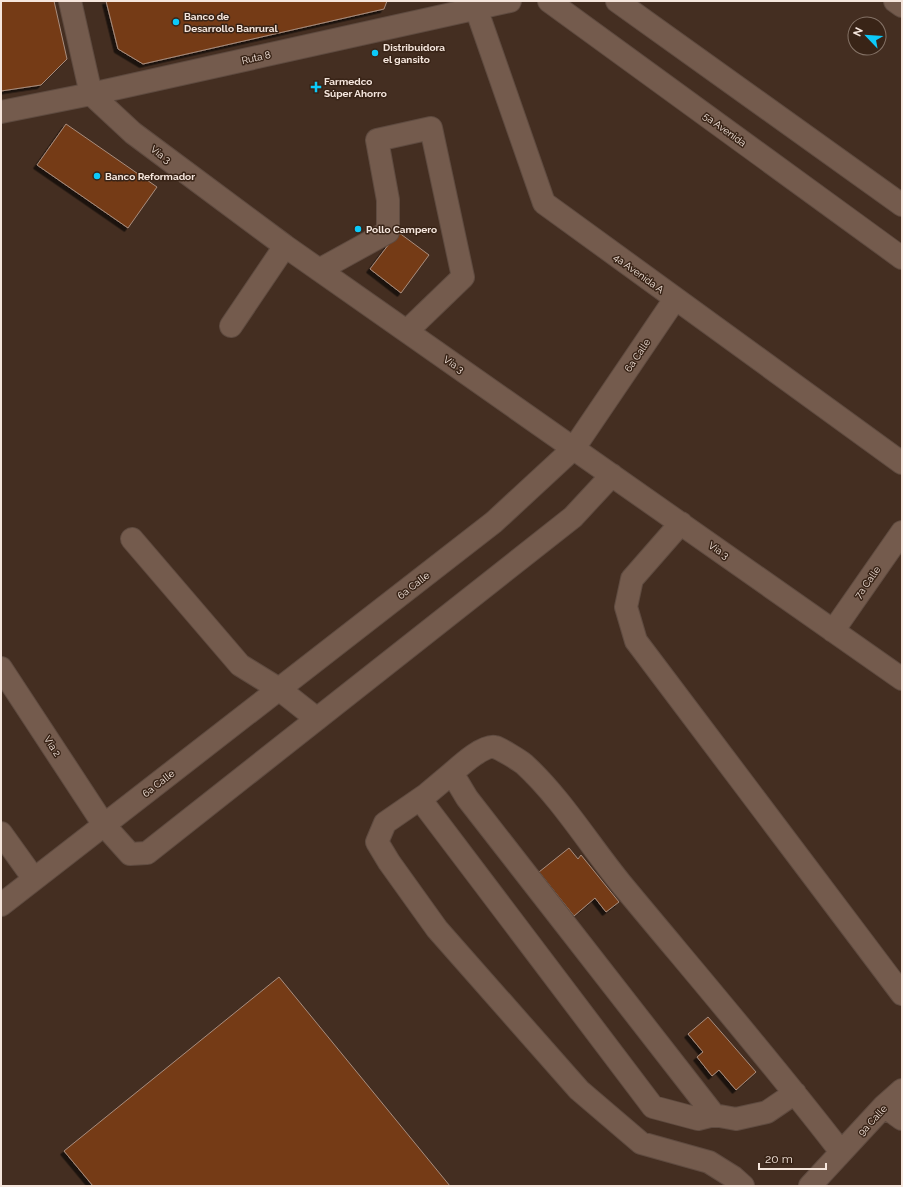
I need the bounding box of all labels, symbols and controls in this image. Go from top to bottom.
place label: Banco de Desarrollo Banrural [184,11,279,34]
north arrow [847,16,887,56]
marker: Banco de Desarrollo Banrural [171,17,181,27]
text: N [851,25,866,39]
place label: Distribuidora el gansito [383,42,445,65]
marker: Distribuidora el gansito [370,48,380,58]
street label: Ruta 8 [240,49,272,66]
place label: Farmedco Súper Ahorro [324,76,387,99]
marker: Farmedco Súper Ahorro [311,82,321,92]
street label: 5a Avenida [701,110,748,149]
street label: Vía 3 [148,143,173,166]
marker: Banco Reformador [92,171,102,181]
place label: Banco Reformador [105,171,195,182]
marker: Pollo Campero [353,224,363,234]
place label: Pollo Campero [366,224,437,235]
street label: 4a Avenida A [611,252,666,295]
street label: 6a Calle [622,336,653,374]
street label: Vía 3 [441,354,466,375]
street label: Vía 3 [706,540,731,561]
street label: 7a Calle [852,564,883,601]
street label: 6a Calle [395,569,432,601]
street label: Vía 2 [42,734,63,759]
street label: 6a Calle [140,767,177,799]
street label: 9a Calle [856,1103,889,1138]
scale bar [759,1145,826,1171]
text: 20 m [765,1152,793,1166]

